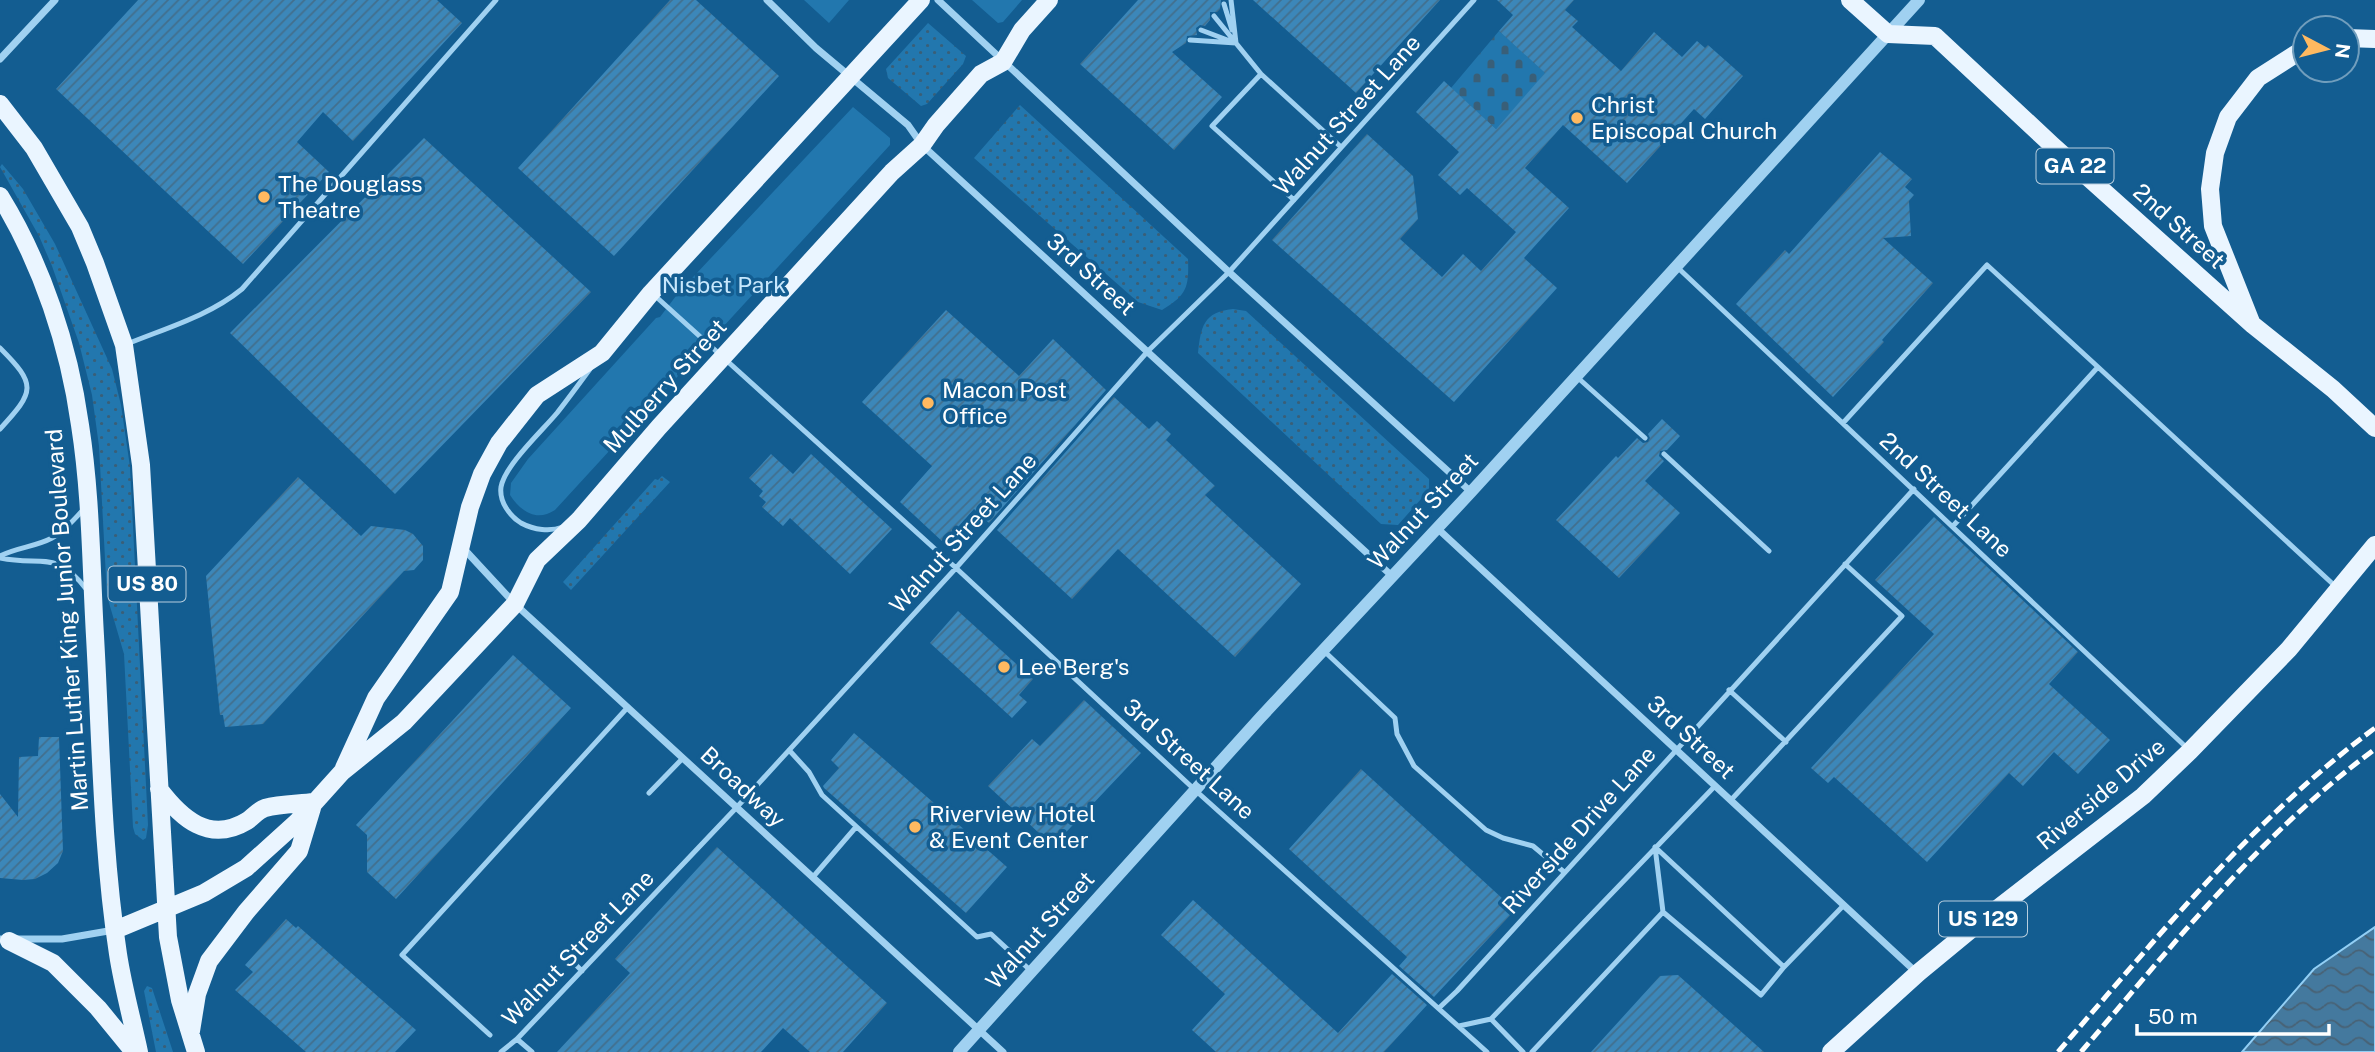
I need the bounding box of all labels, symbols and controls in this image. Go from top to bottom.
north arrow [2291,14,2361,84]
street label: Walnut Street Lane [1268,29,1426,200]
text: N [2331,42,2355,60]
place label: Christ Episcopal Church [1591,91,1777,144]
marker: Christ Episcopal Church [1569,110,1585,126]
road number: GA 22 [2036,148,2114,184]
place label: The Douglass Theatre [278,170,423,223]
street label: 2nd Street [2128,178,2231,274]
marker: The Douglass Theatre [256,189,272,205]
street label: 3rd Street [1042,227,1141,320]
park label: Nisbet Park [662,271,786,298]
street label: Mulberry Street [597,313,732,458]
place label: Macon Post Office [942,376,1067,429]
marker: Macon Post Office [920,395,936,411]
street label: 2nd Street Lane [1875,426,2018,563]
street label: Martin Luther King Junior Boulevard [40,428,93,812]
street label: Walnut Street Lane [884,447,1042,618]
street label: Walnut Street [1362,447,1483,574]
road number: US 80 [108,566,186,602]
place label: Lee Berg's [1018,653,1130,680]
marker: Lee Berg's [996,659,1012,675]
street label: 3rd Street [1642,689,1741,784]
street label: 3rd Street Lane [1118,693,1261,825]
street label: Riverside Drive [2031,732,2170,855]
street label: Riverside Drive Lane [1496,740,1661,919]
street label: Broadway [695,741,791,833]
place label: Riverview Hotel & Event Center [929,800,1096,853]
marker: Riverview Hotel & Event Center [907,819,923,835]
street label: Walnut Street Lane [496,864,659,1031]
street label: Walnut Street [980,865,1099,994]
road number: US 129 [1939,902,2027,936]
scale bar [2137,992,2330,1036]
text: 50 m [2148,1004,2198,1029]

